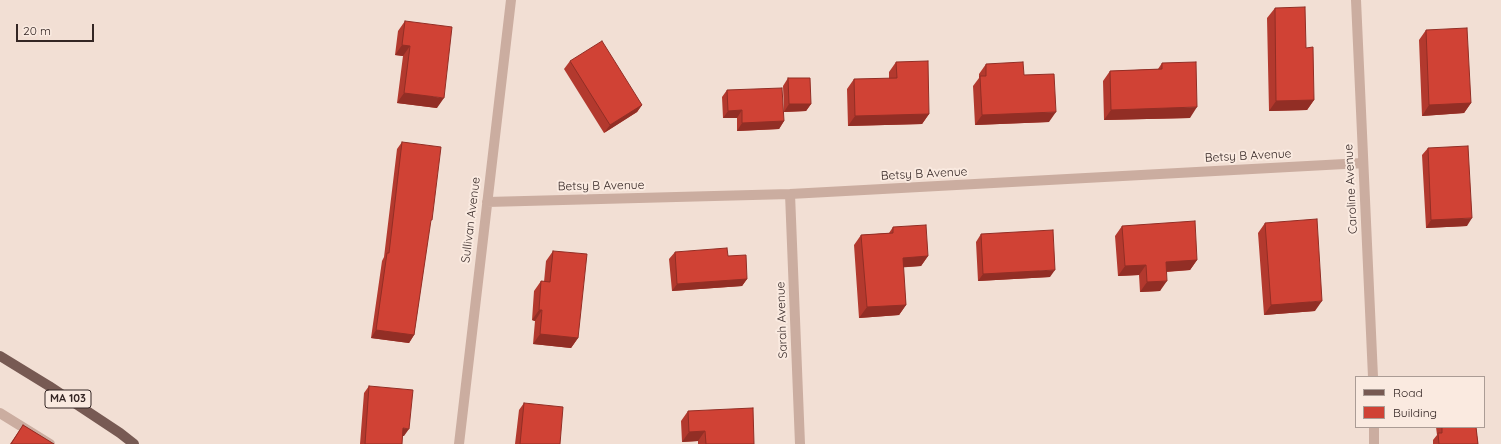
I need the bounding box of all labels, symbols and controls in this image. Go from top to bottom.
scale bar [18,16,96,42]
text: 20 m [23,23,51,38]
street label: Caroline Avenue [1341,144,1361,234]
street label: Betsy B Avenue [1204,147,1292,165]
street label: Betsy B Avenue [880,165,968,183]
street label: Sullivan Avenue [459,176,483,264]
street label: Betsy B Avenue [558,178,644,194]
street label: Sarah Avenue [773,281,791,359]
legend [1355,376,1485,428]
text: Road [1393,385,1423,400]
road number: MA 103 [45,390,91,408]
text: Building [1393,405,1437,420]

